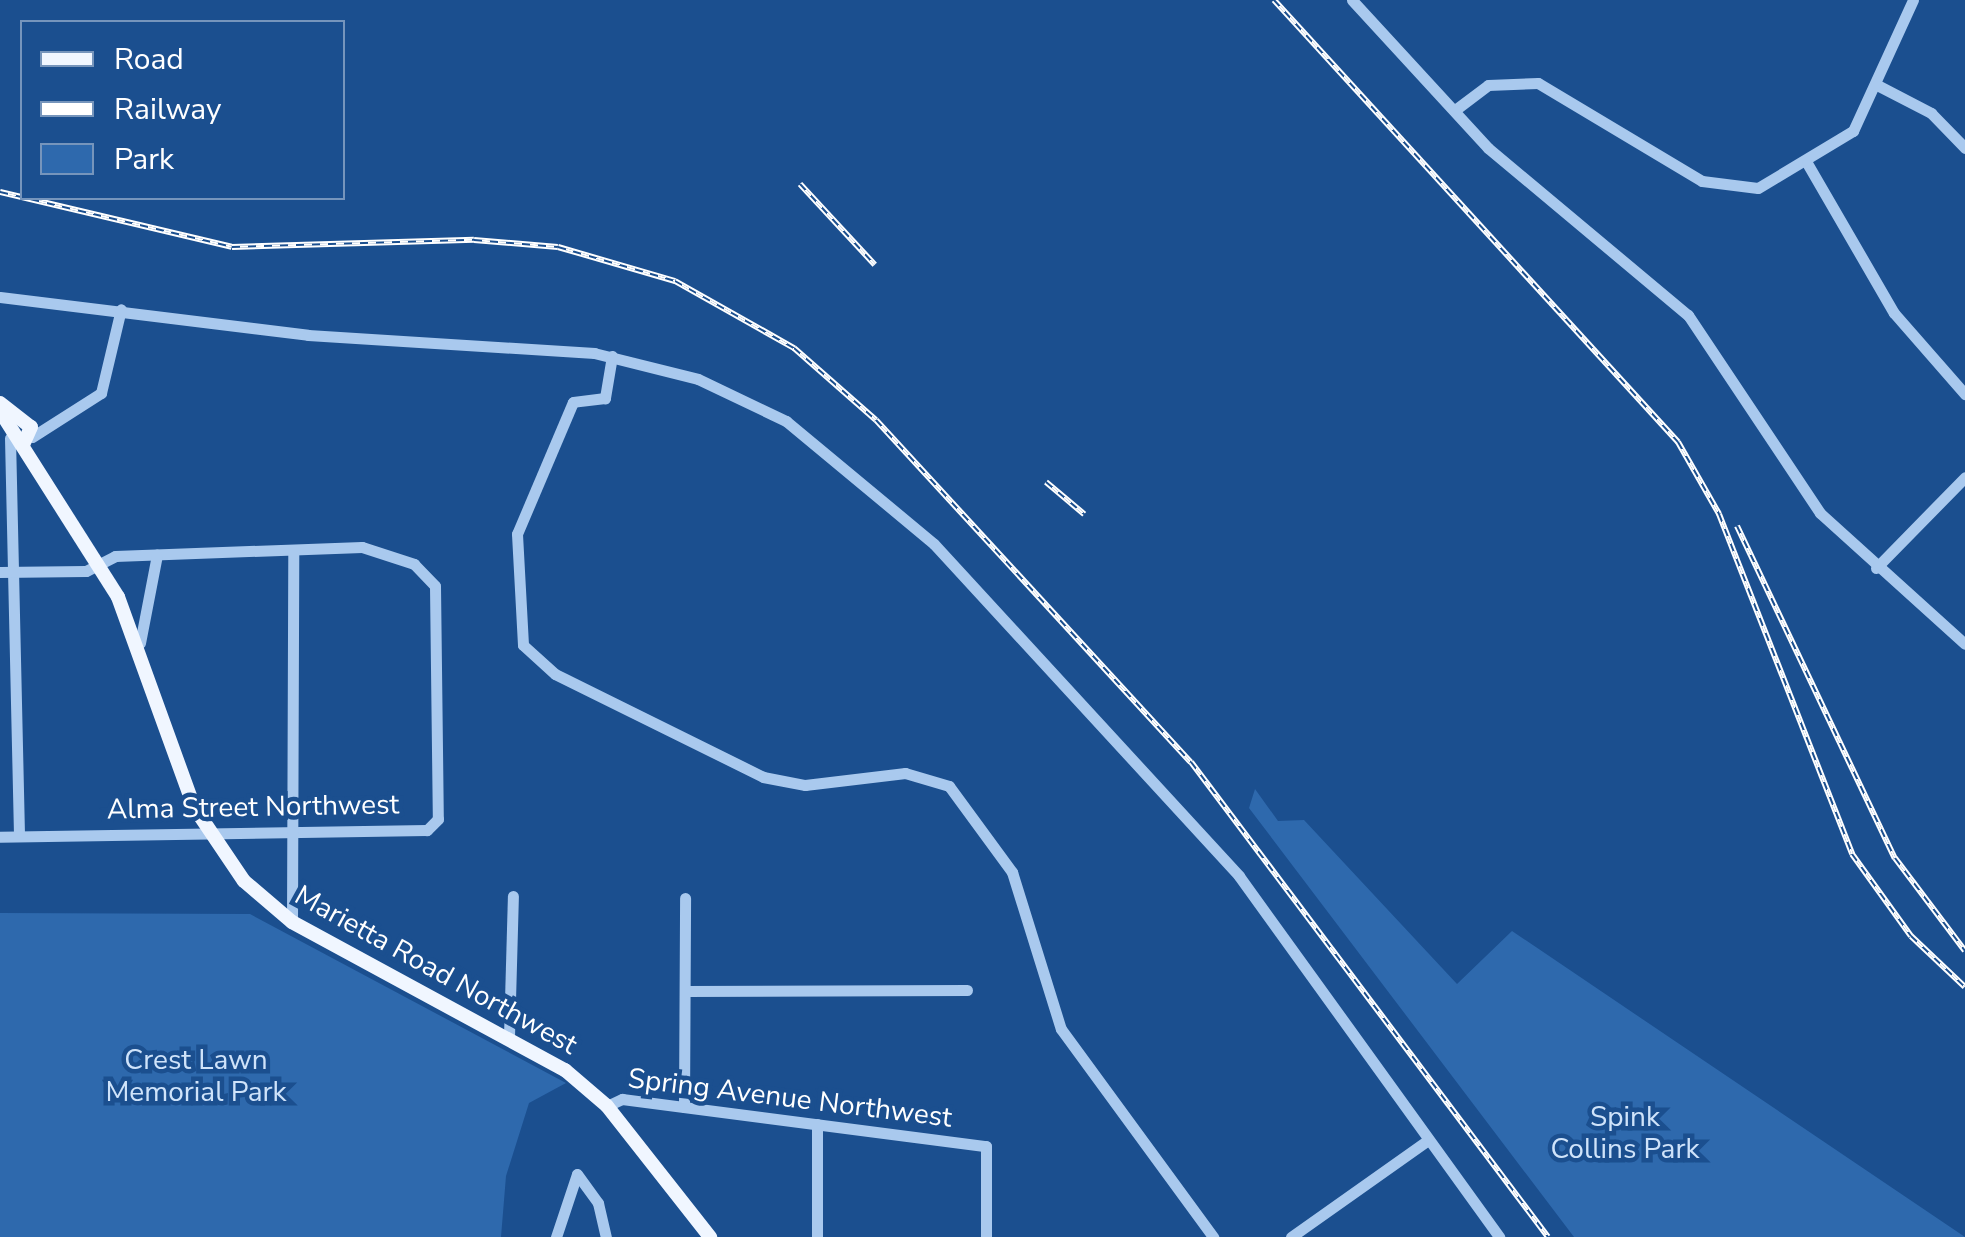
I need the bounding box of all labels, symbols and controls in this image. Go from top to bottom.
legend [20,20,345,200]
text: Road [114,39,184,80]
text: Railway [114,89,222,130]
text: Park [114,139,174,180]
street label: Alma Street Northwest [107,788,399,826]
street label: Marietta Road Northwest [289,878,583,1062]
park label: Crest Lawn Memorial Park [105,1043,287,1109]
street label: Spring Avenue Northwest [626,1061,954,1135]
park label: Spink Collins Park [1551,1100,1699,1166]

